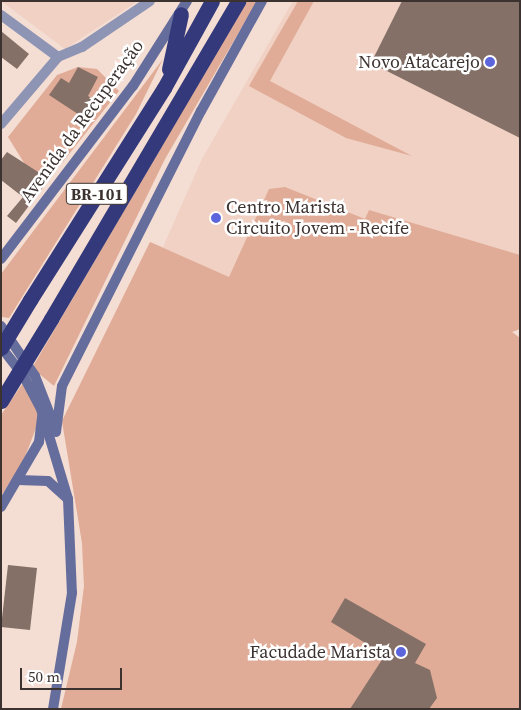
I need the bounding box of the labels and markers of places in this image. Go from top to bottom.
place label: Novo Atacarejo [358,51,480,73]
marker: Novo Atacarejo [484,56,496,68]
place label: Centro Marista Circuito Jovem - Recife [226,197,409,240]
marker: Centro Marista Circuito Jovem - Recife [210,212,222,224]
place label: Facudade Marista [250,641,391,663]
marker: Facudade Marista [395,646,407,658]

